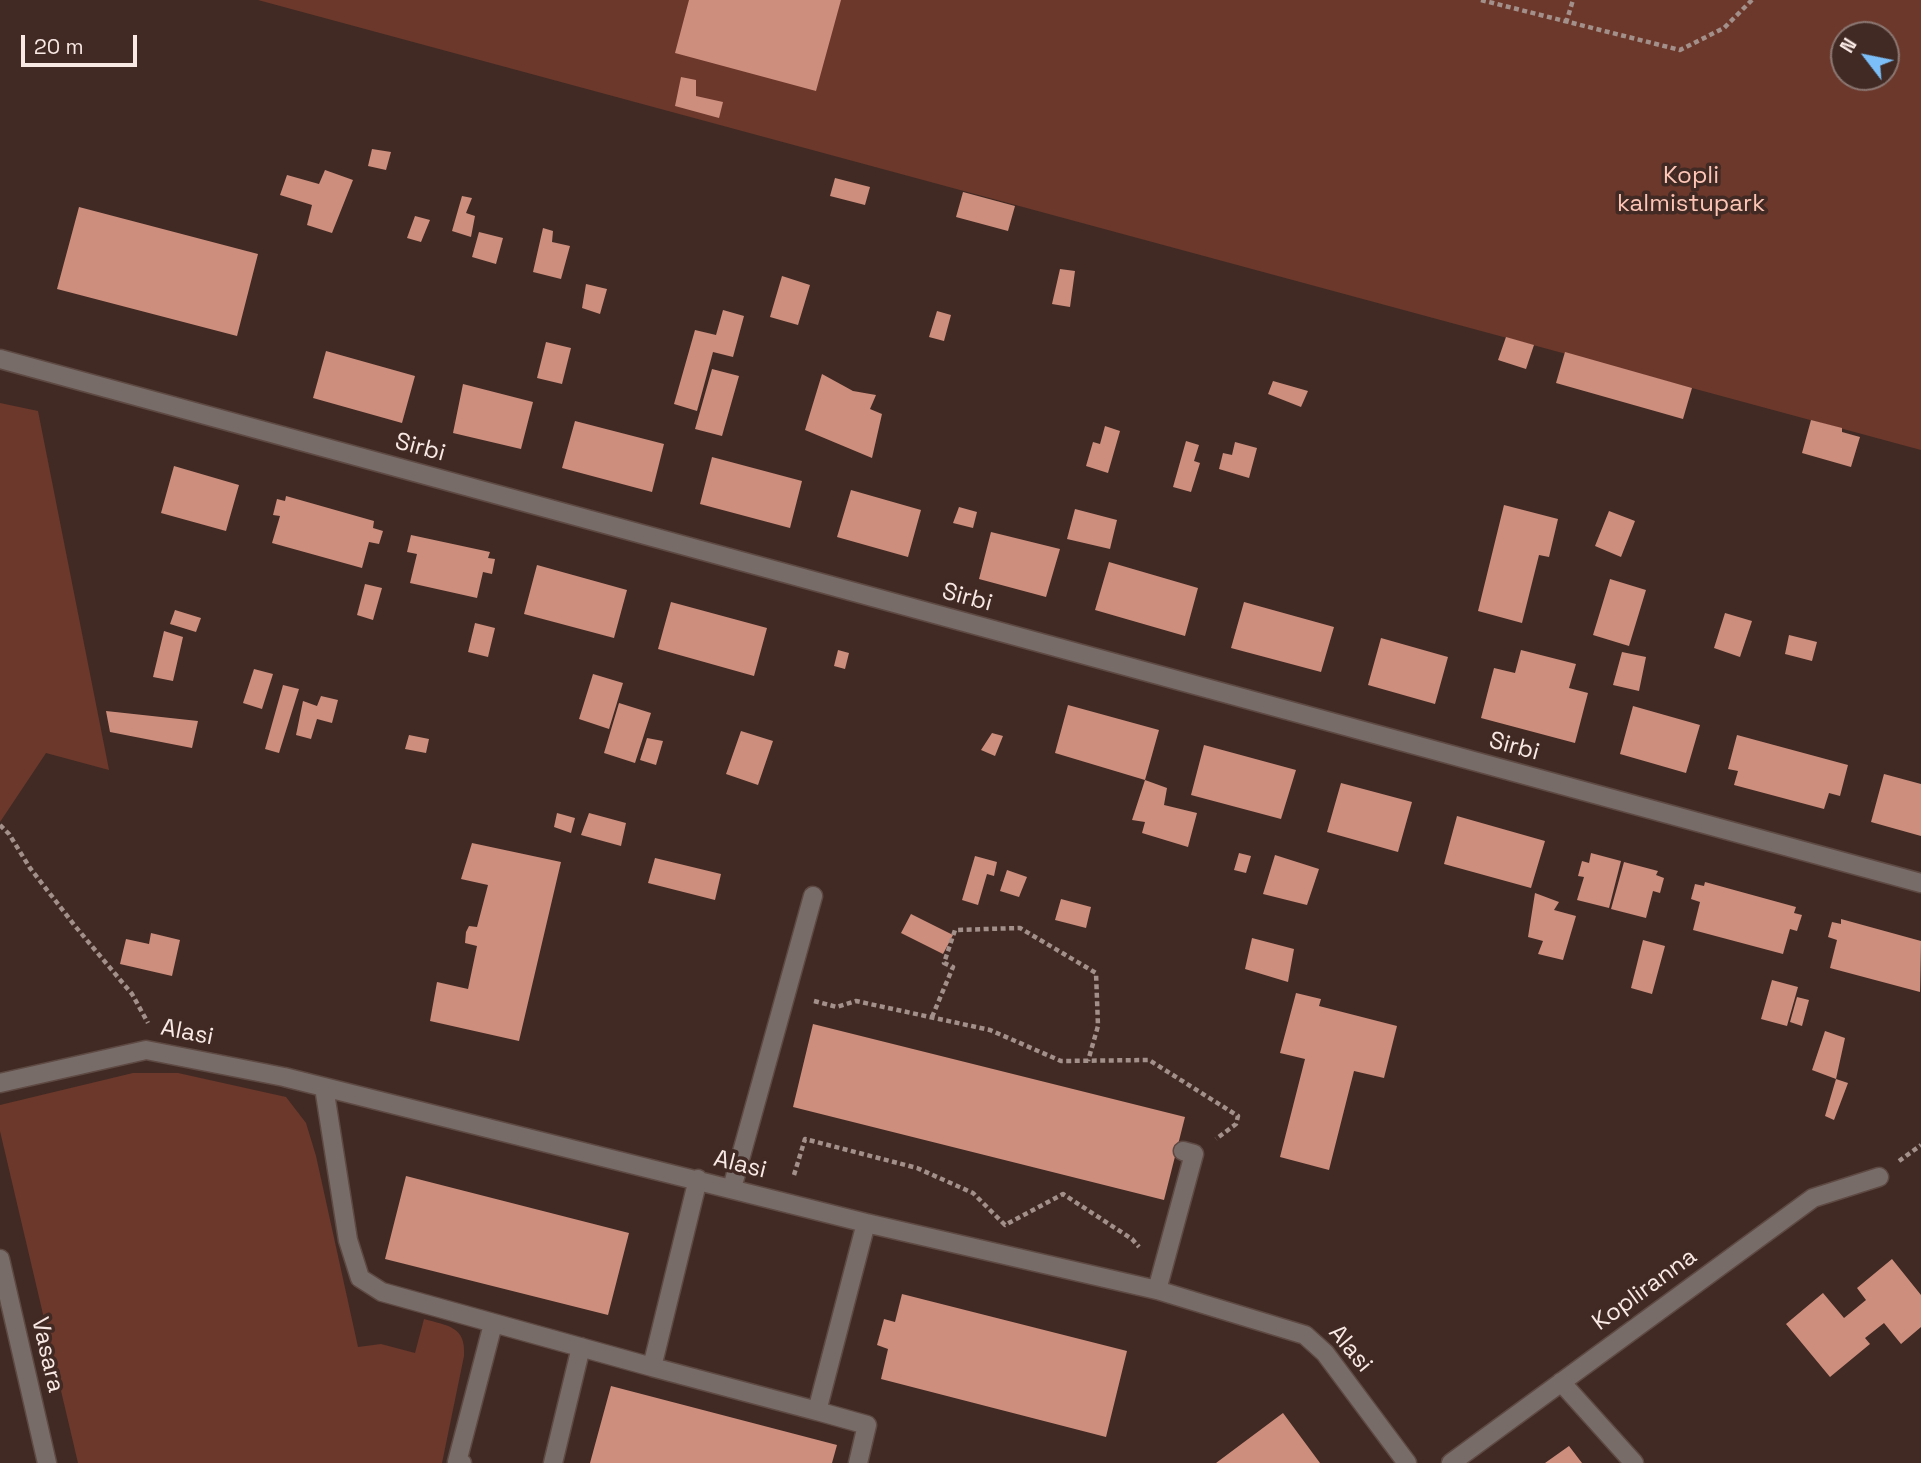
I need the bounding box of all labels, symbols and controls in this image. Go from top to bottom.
scale bar [24,21,140,65]
north arrow [1830,21,1900,91]
text: 20 m [34,33,84,60]
text: N [1834,34,1862,58]
park label: Kopli kalmistupark [1617,162,1765,218]
street label: Sirbi [392,427,448,469]
street label: Sirbi [939,577,995,619]
street label: Sirbi [1486,726,1542,768]
street label: Alasi [158,1014,216,1052]
street label: Alasi [711,1145,769,1185]
street label: Kopliranna [1587,1243,1703,1337]
street label: Vasara [24,1314,70,1396]
street label: Alasi [1322,1319,1378,1379]

